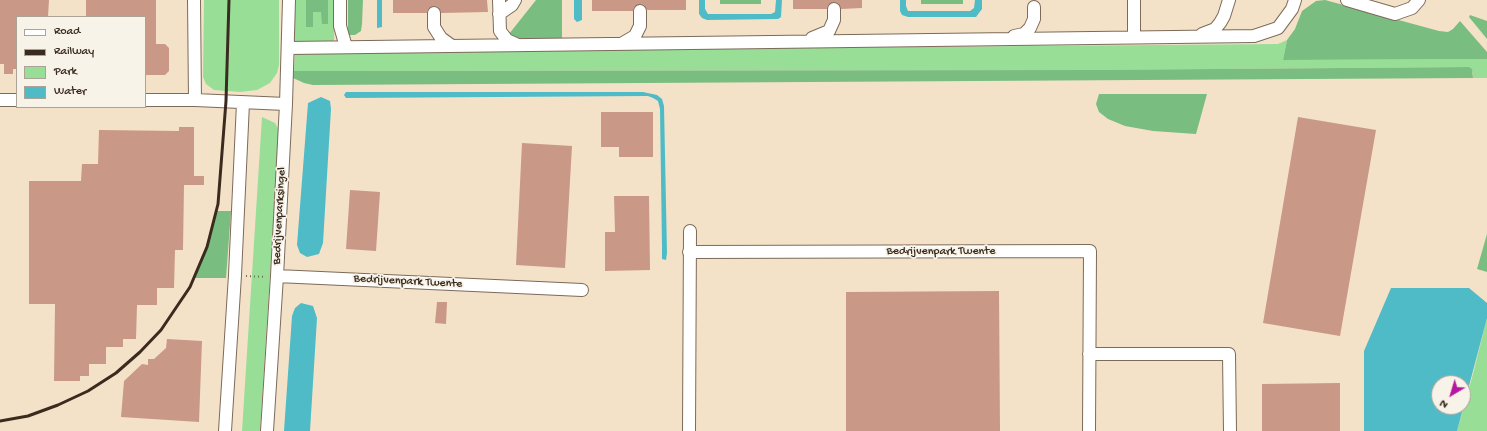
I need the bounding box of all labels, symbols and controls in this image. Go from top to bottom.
legend [16,16,146,108]
text: Road [54,25,80,39]
text: Railway [54,45,94,59]
text: Park [54,65,77,79]
text: Water [54,85,86,99]
street label: Bedrijvenparksingel [270,167,290,265]
street label: Bedrijvenpark Twente [887,245,995,259]
street label: Bedrijvenpark Twente [353,272,463,292]
north arrow [1431,375,1471,415]
text: N [1438,397,1451,411]

